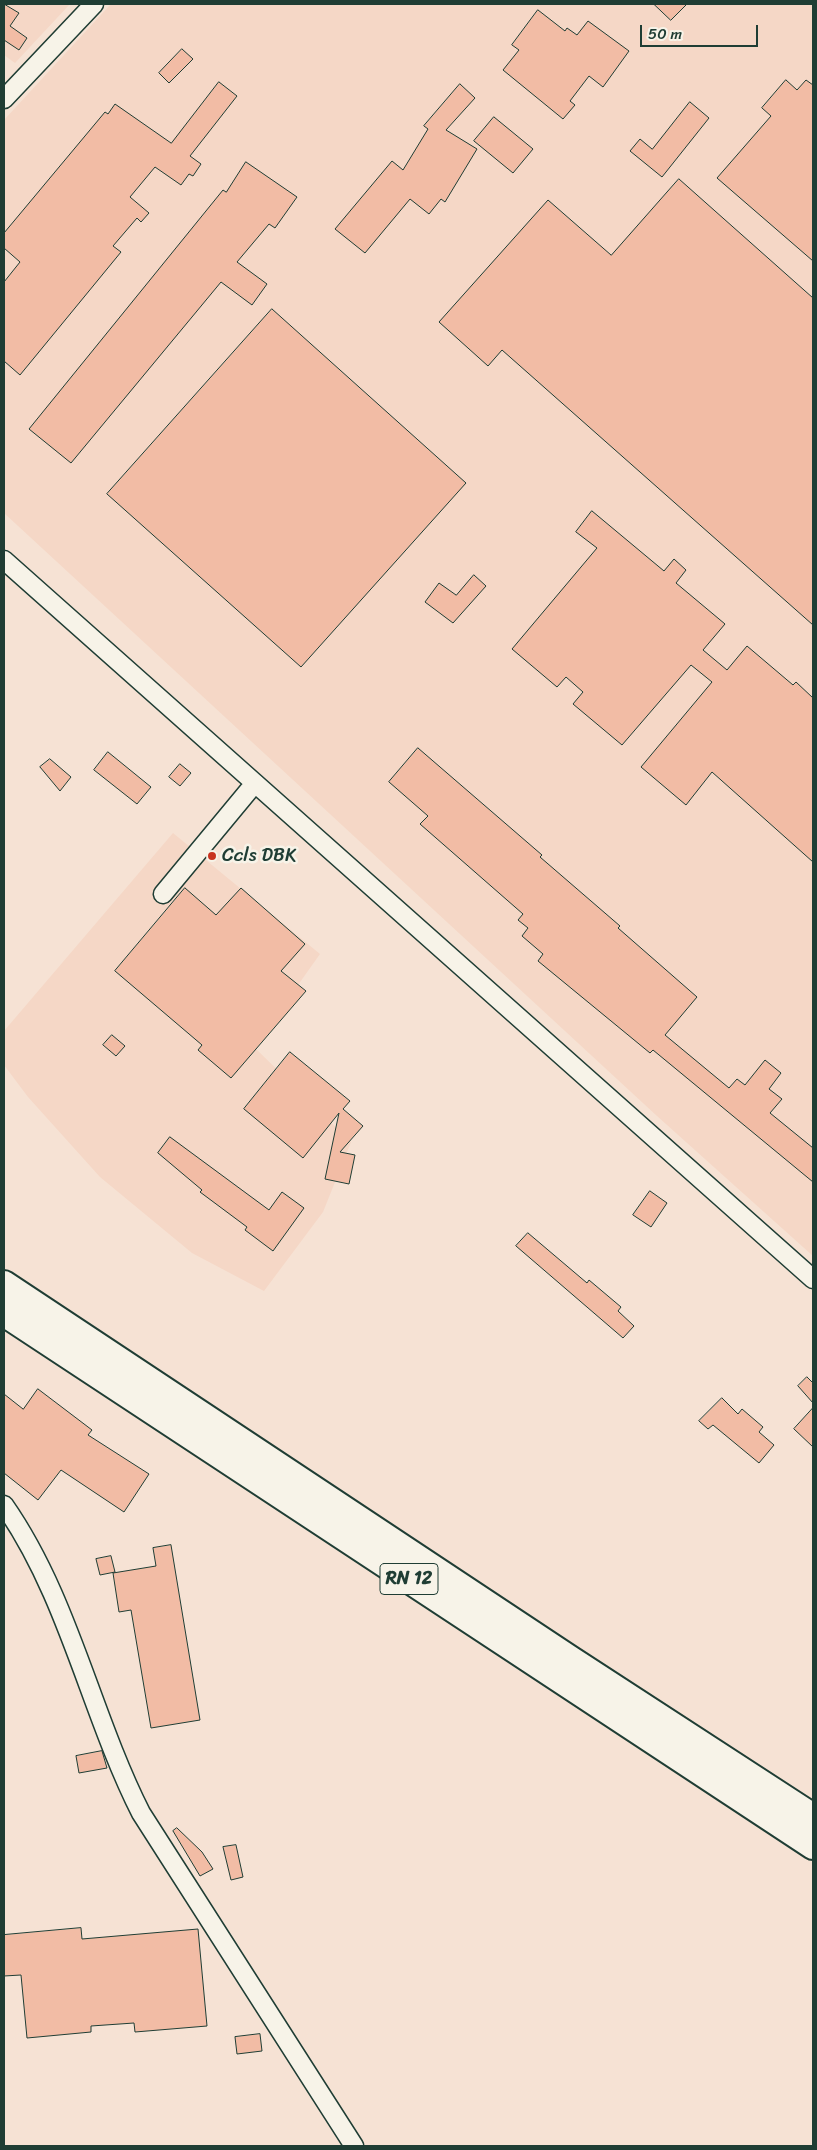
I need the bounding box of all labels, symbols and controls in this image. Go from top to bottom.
scale bar [642,15,760,47]
text: 50 m [648,21,682,47]
place label: Ccls DBK [222,845,296,867]
marker: Ccls DBK [206,850,218,862]
road number: RN 12 [380,1564,438,1595]

